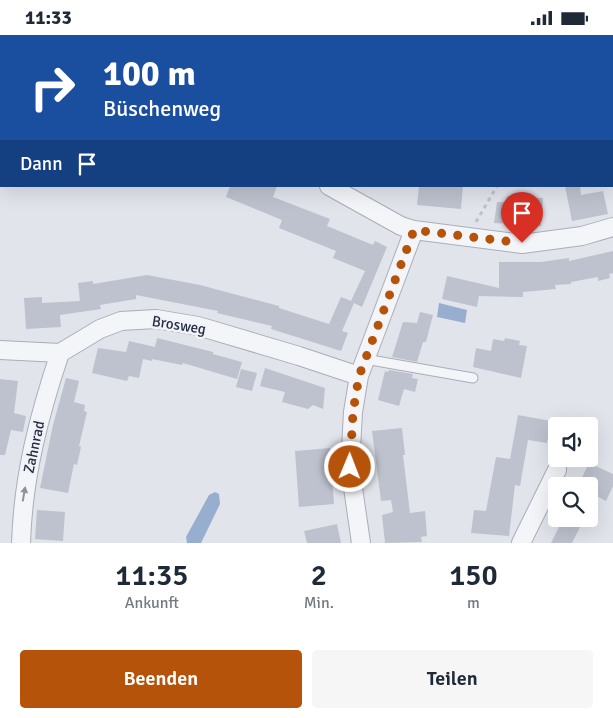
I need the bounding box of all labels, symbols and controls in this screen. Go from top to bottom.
text: 11:33 [25,6,72,30]
text: 100 m [103,52,196,95]
icon: right [20,55,85,120]
text: Büschenweg [103,95,221,122]
icon: arrive [73,150,101,178]
text: Dann [20,152,63,176]
pin [501,192,543,243]
icon: arrive [508,199,536,227]
street label: Brosweg [151,312,207,338]
map controls [548,417,598,527]
button: sound [548,417,598,467]
street label: Zahnrad [20,419,48,475]
position arrow [323,440,375,492]
button: search [548,477,598,527]
one-way arrow [20,486,28,502]
text: 11:35 [115,557,188,594]
text: 2 [311,557,327,594]
text: 150 [449,557,498,594]
text: Ankunft [125,593,179,613]
text: Min. [304,593,334,613]
text: m [467,593,480,613]
button: Beenden [20,650,302,708]
button: Teilen [312,650,593,708]

